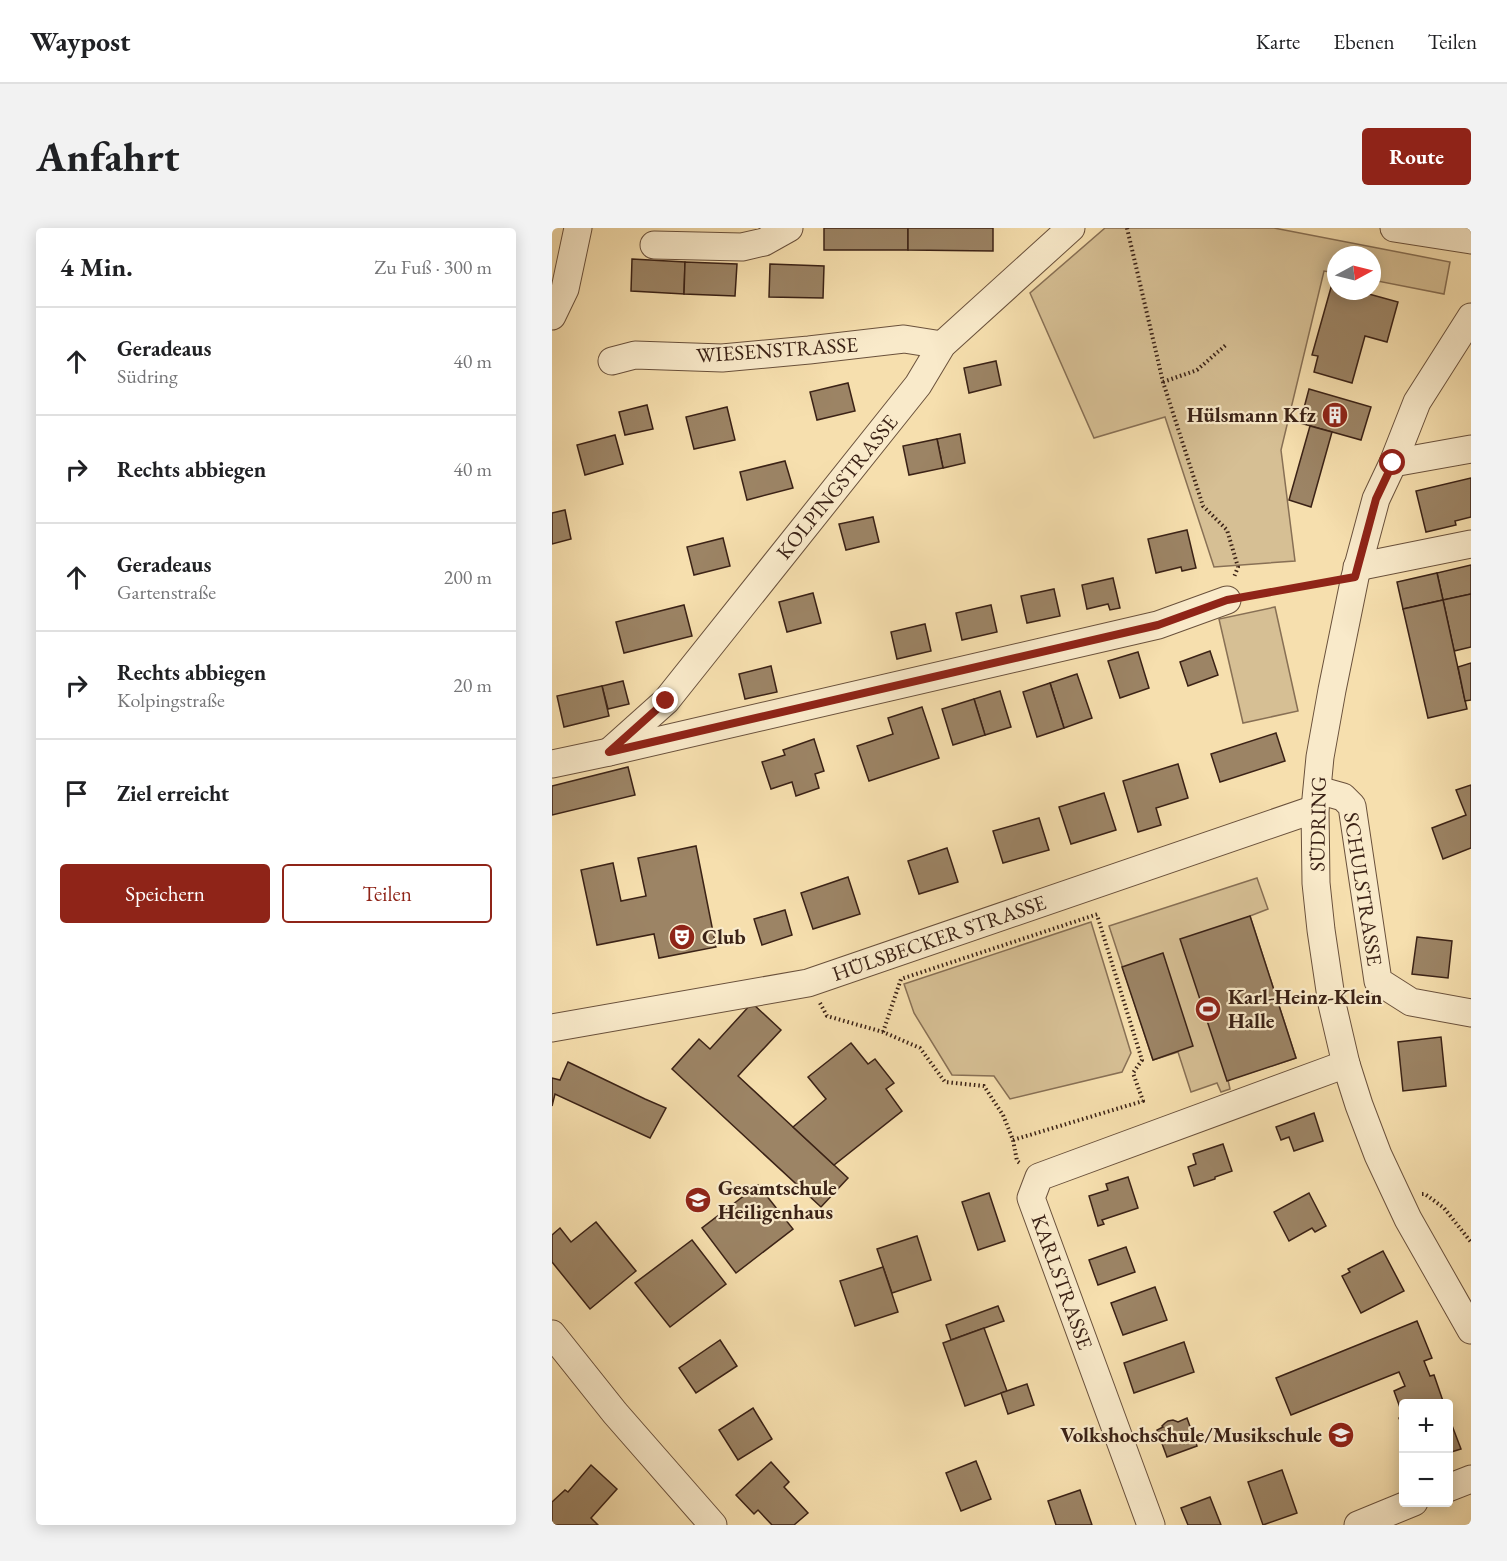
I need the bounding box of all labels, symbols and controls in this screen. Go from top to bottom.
text: Waypost [30,23,131,59]
text: Karte [1256,28,1300,55]
text: Ebenen [1333,28,1394,55]
text: Teilen [1427,28,1477,55]
button: Route [1362,128,1471,185]
text: Anfahrt [36,129,179,184]
north arrow [1327,246,1381,300]
text: 4 Min. [60,250,133,284]
text: Zu Fuß · 300 m [374,254,492,280]
street label: WIESENSTRASSE [695,330,859,369]
text: Geradeaus [117,334,211,363]
icon: ahead [60,345,93,378]
text: 40 m [453,348,492,374]
text: Südring [117,363,178,389]
building icon: Hülsmann Kfz [1320,400,1350,430]
place label: Hülsmann Kfz [1187,401,1316,428]
street label: KOLPINGSTRASSE [770,409,903,565]
route start [1379,449,1405,475]
icon: right [60,453,93,486]
text: Rechts abbiegen [117,455,266,484]
text: 40 m [453,456,492,482]
text: Geradeaus [117,550,211,579]
icon: ahead [60,561,93,594]
text: 200 m [444,564,492,590]
text: Gartenstraße [117,579,216,605]
text: Rechts abbiegen [117,658,266,687]
icon: right [60,669,93,702]
text: 20 m [453,672,492,698]
text: Kolpingstraße [117,687,225,713]
route end [652,687,678,713]
street label: SÜDRING [1303,776,1332,872]
icon: arrive [60,777,93,810]
text: Ziel erreicht [117,779,229,808]
street label: SCHULSTRASSE [1338,810,1389,968]
button: Speichern [60,864,270,923]
button: Teilen [282,864,492,923]
street label: HÜLSBECKER STRASSE [828,888,1050,987]
theatre icon: Club [667,922,697,952]
place label: Club [702,923,746,950]
place label: Karl-Heinz-Klein Halle [1228,983,1383,1034]
sports icon: Karl-Heinz-Klein Halle [1193,994,1223,1024]
place label: Gesamtschule Heiligenhaus [718,1174,837,1225]
school or university icon: Gesamtschule Heiligenhaus [683,1185,713,1215]
street label: KARLSTRASSE [1026,1211,1099,1353]
map controls [1399,1399,1453,1507]
button: + [1399,1399,1453,1453]
school or university icon: Volkshochschule/Musikschule [1326,1420,1356,1450]
place label: Volkshochschule/Musikschule [1060,1421,1322,1448]
button: − [1399,1453,1453,1507]

